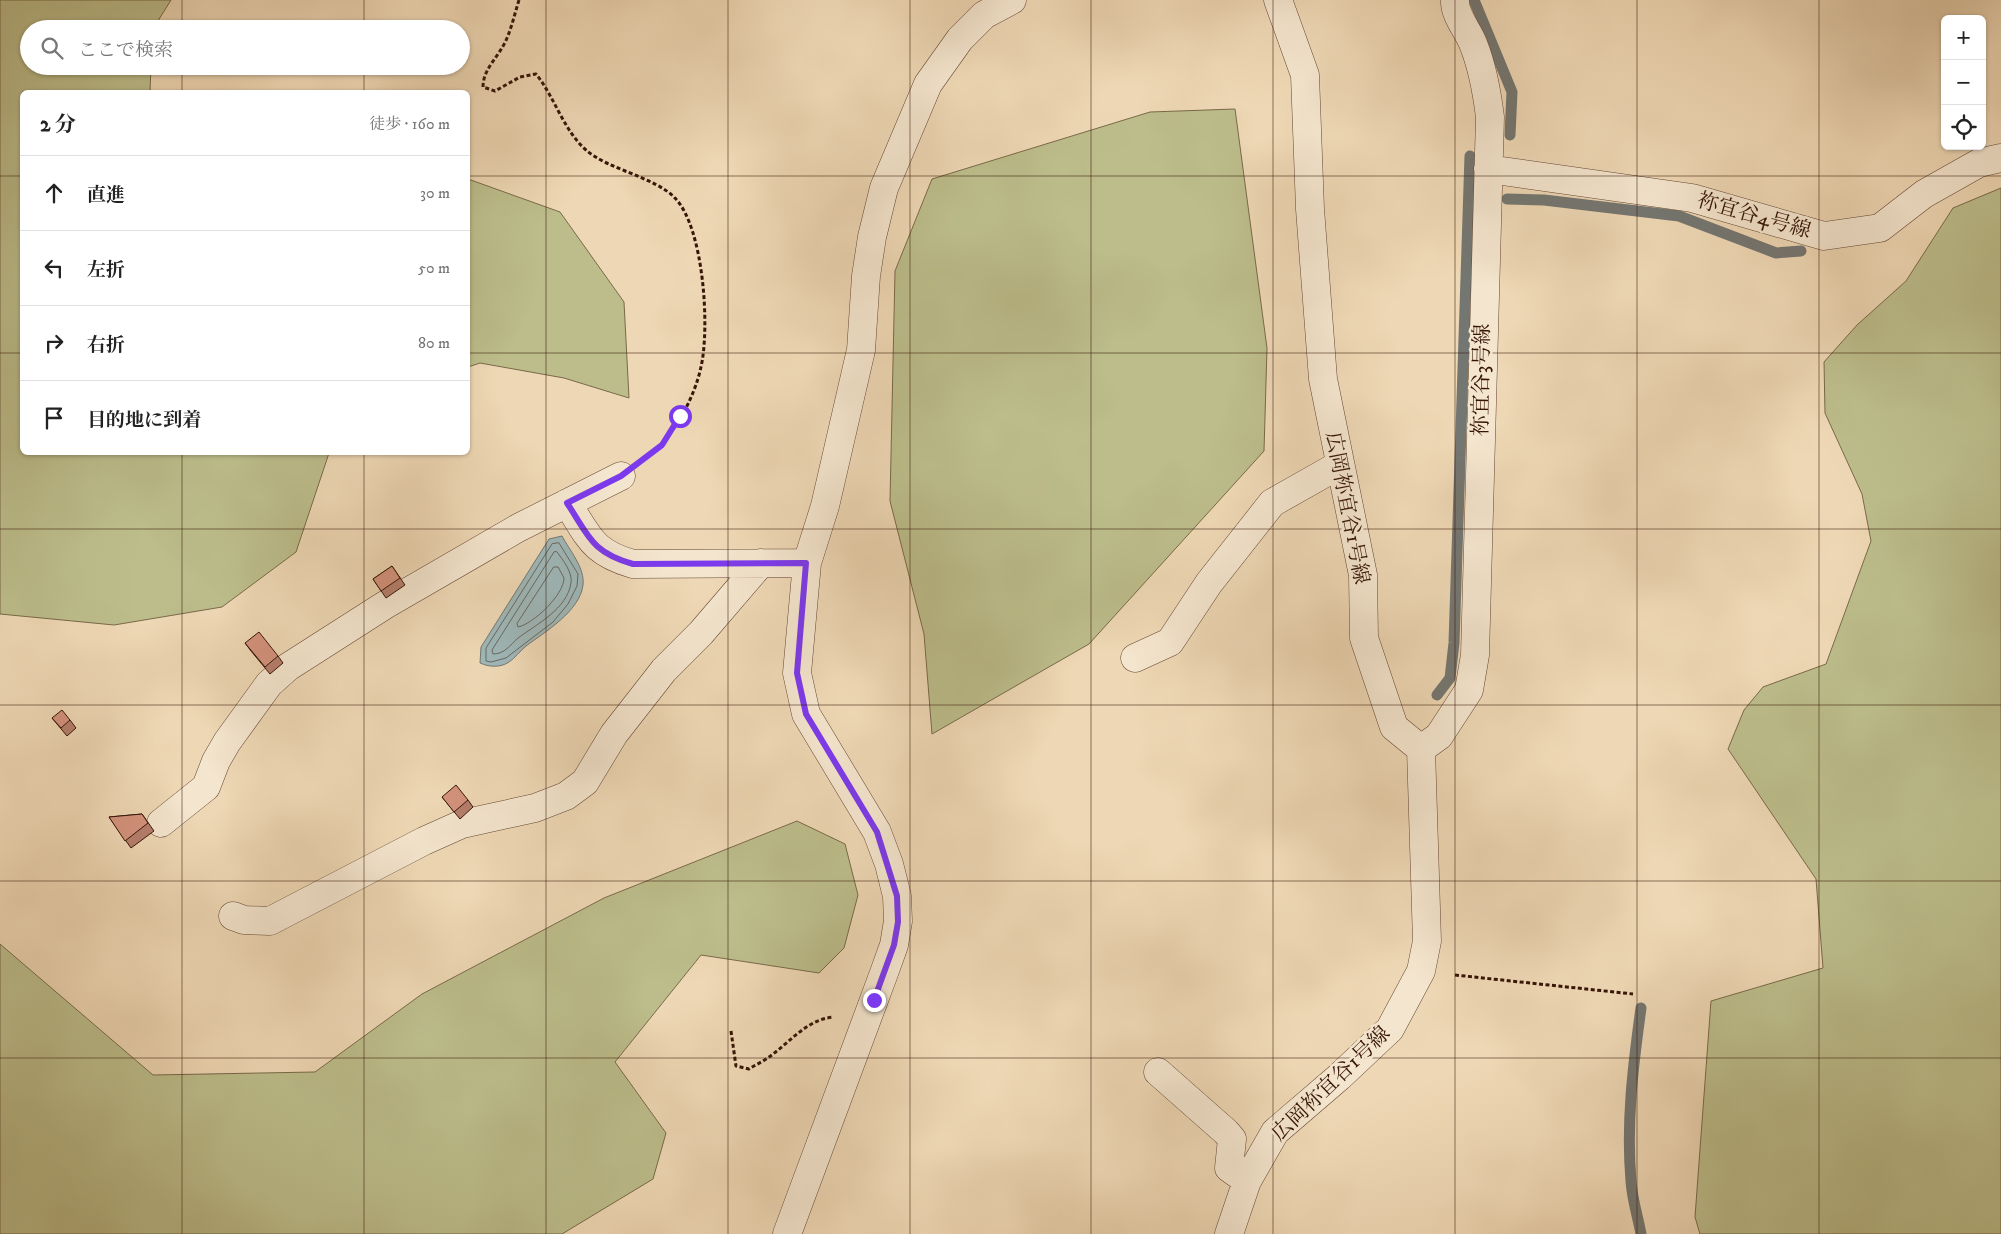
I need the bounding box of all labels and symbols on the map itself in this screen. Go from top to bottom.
street label: 祢宜谷4号線 [1694,187,1814,245]
street label: 祢宜谷3号線 [1468,323,1496,437]
route start [669,405,692,428]
street label: 広岡祢宜谷1号線 [1319,430,1375,586]
route end [863,989,886,1012]
street label: 広岡祢宜谷1号線 [1266,1021,1396,1147]

